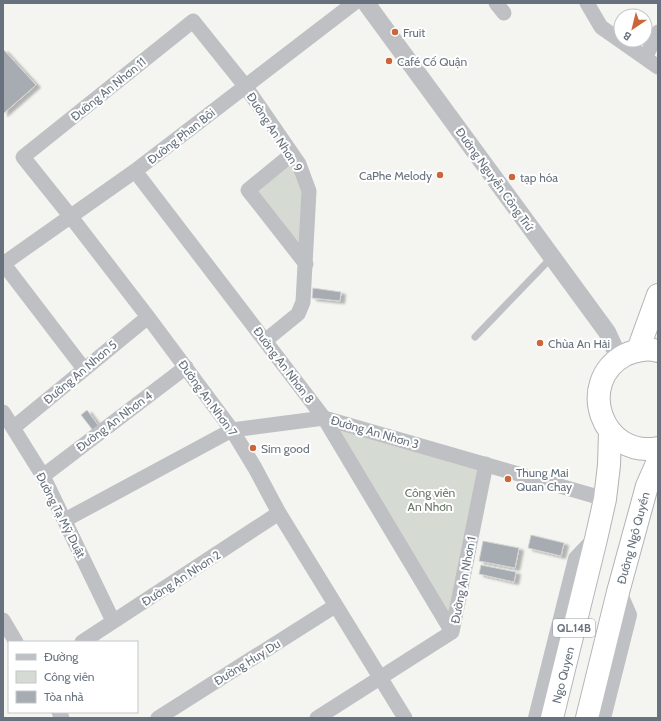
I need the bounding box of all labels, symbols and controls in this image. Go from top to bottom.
north arrow [613,8,653,48]
place label: Fruit [403,25,425,40]
marker: Fruit [390,27,400,37]
text: B [620,28,634,44]
street label: Đường An Nhơn 11 [67,54,149,124]
place label: Café Cố Quận [397,54,468,69]
marker: Café Cố Quận [384,56,394,66]
street label: Đường An Nhơn 9 [244,90,306,175]
street label: Đường Phan Bôi [144,105,218,167]
street label: Đường Nguyễn Công Trứ [453,125,538,234]
place label: CaPhe Melody [359,168,432,183]
marker: CaPhe Melody [435,170,445,180]
place label: tạp hóa [520,170,558,185]
marker: tạp hóa [507,172,517,182]
street label: Đường An Nhơn 8 [250,324,318,406]
place label: Chùa An Hải [548,336,610,351]
street label: Đường An Nhơn 5 [40,337,120,407]
marker: Chùa An Hải [535,338,545,348]
street label: Đường An Nhơn 7 [175,357,241,439]
street label: Đường An Nhơn 4 [73,387,155,455]
street label: Đường An Nhơn 3 [329,412,421,452]
place label: Sim good [261,441,310,456]
marker: Sim good [248,443,258,453]
place label: Thung Mai Quan Chay [516,465,572,494]
street label: Đường Tạ Mỹ Duật [33,470,89,560]
marker: Thung Mai Quan Chay [503,474,513,484]
park label: Công viên An Nhơn [405,485,456,514]
street label: Đường Ngô Quyền [613,490,653,586]
street label: Đường An Nhơn 1 [447,535,479,625]
street label: Đường An Nhơn 2 [139,547,223,609]
road number: QL.14B [553,619,595,637]
street label: Đường Huy Du [211,636,283,688]
legend [8,641,138,713]
street label: Ngo Quyen [549,645,577,705]
text: Đường [44,649,79,664]
text: Công viên [44,669,95,684]
text: Tòa nhà [44,689,84,704]

